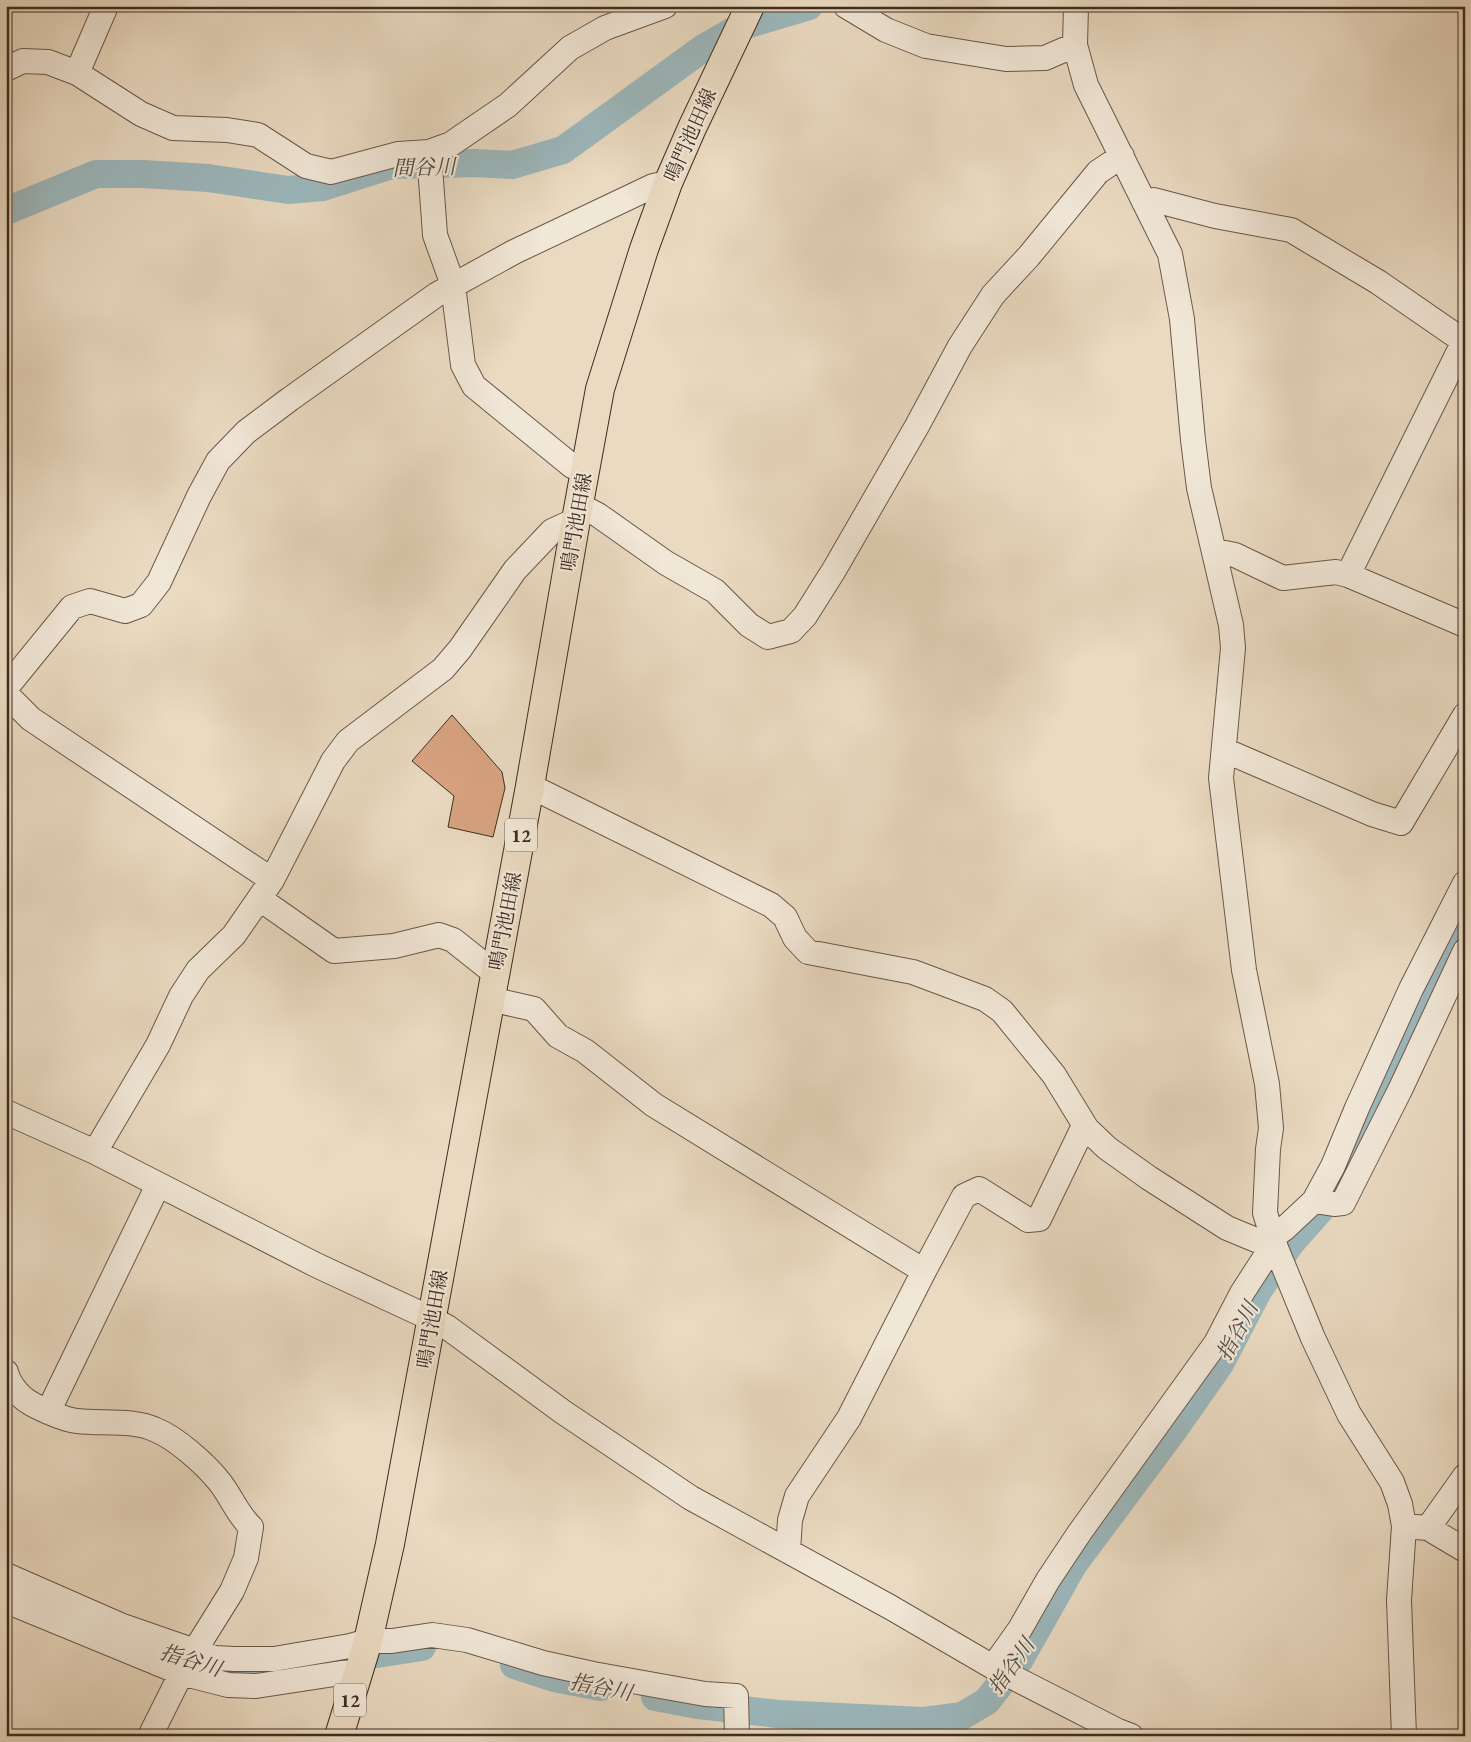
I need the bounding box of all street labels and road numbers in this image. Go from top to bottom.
street label: 鳴門池田線 [658,84,722,186]
street label: 鳴門池田線 [555,471,597,573]
road number: 12 [505,818,537,852]
street label: 鳴門池田線 [483,869,527,973]
street label: 鳴門池田線 [411,1268,453,1370]
road number: 12 [334,1684,366,1716]

